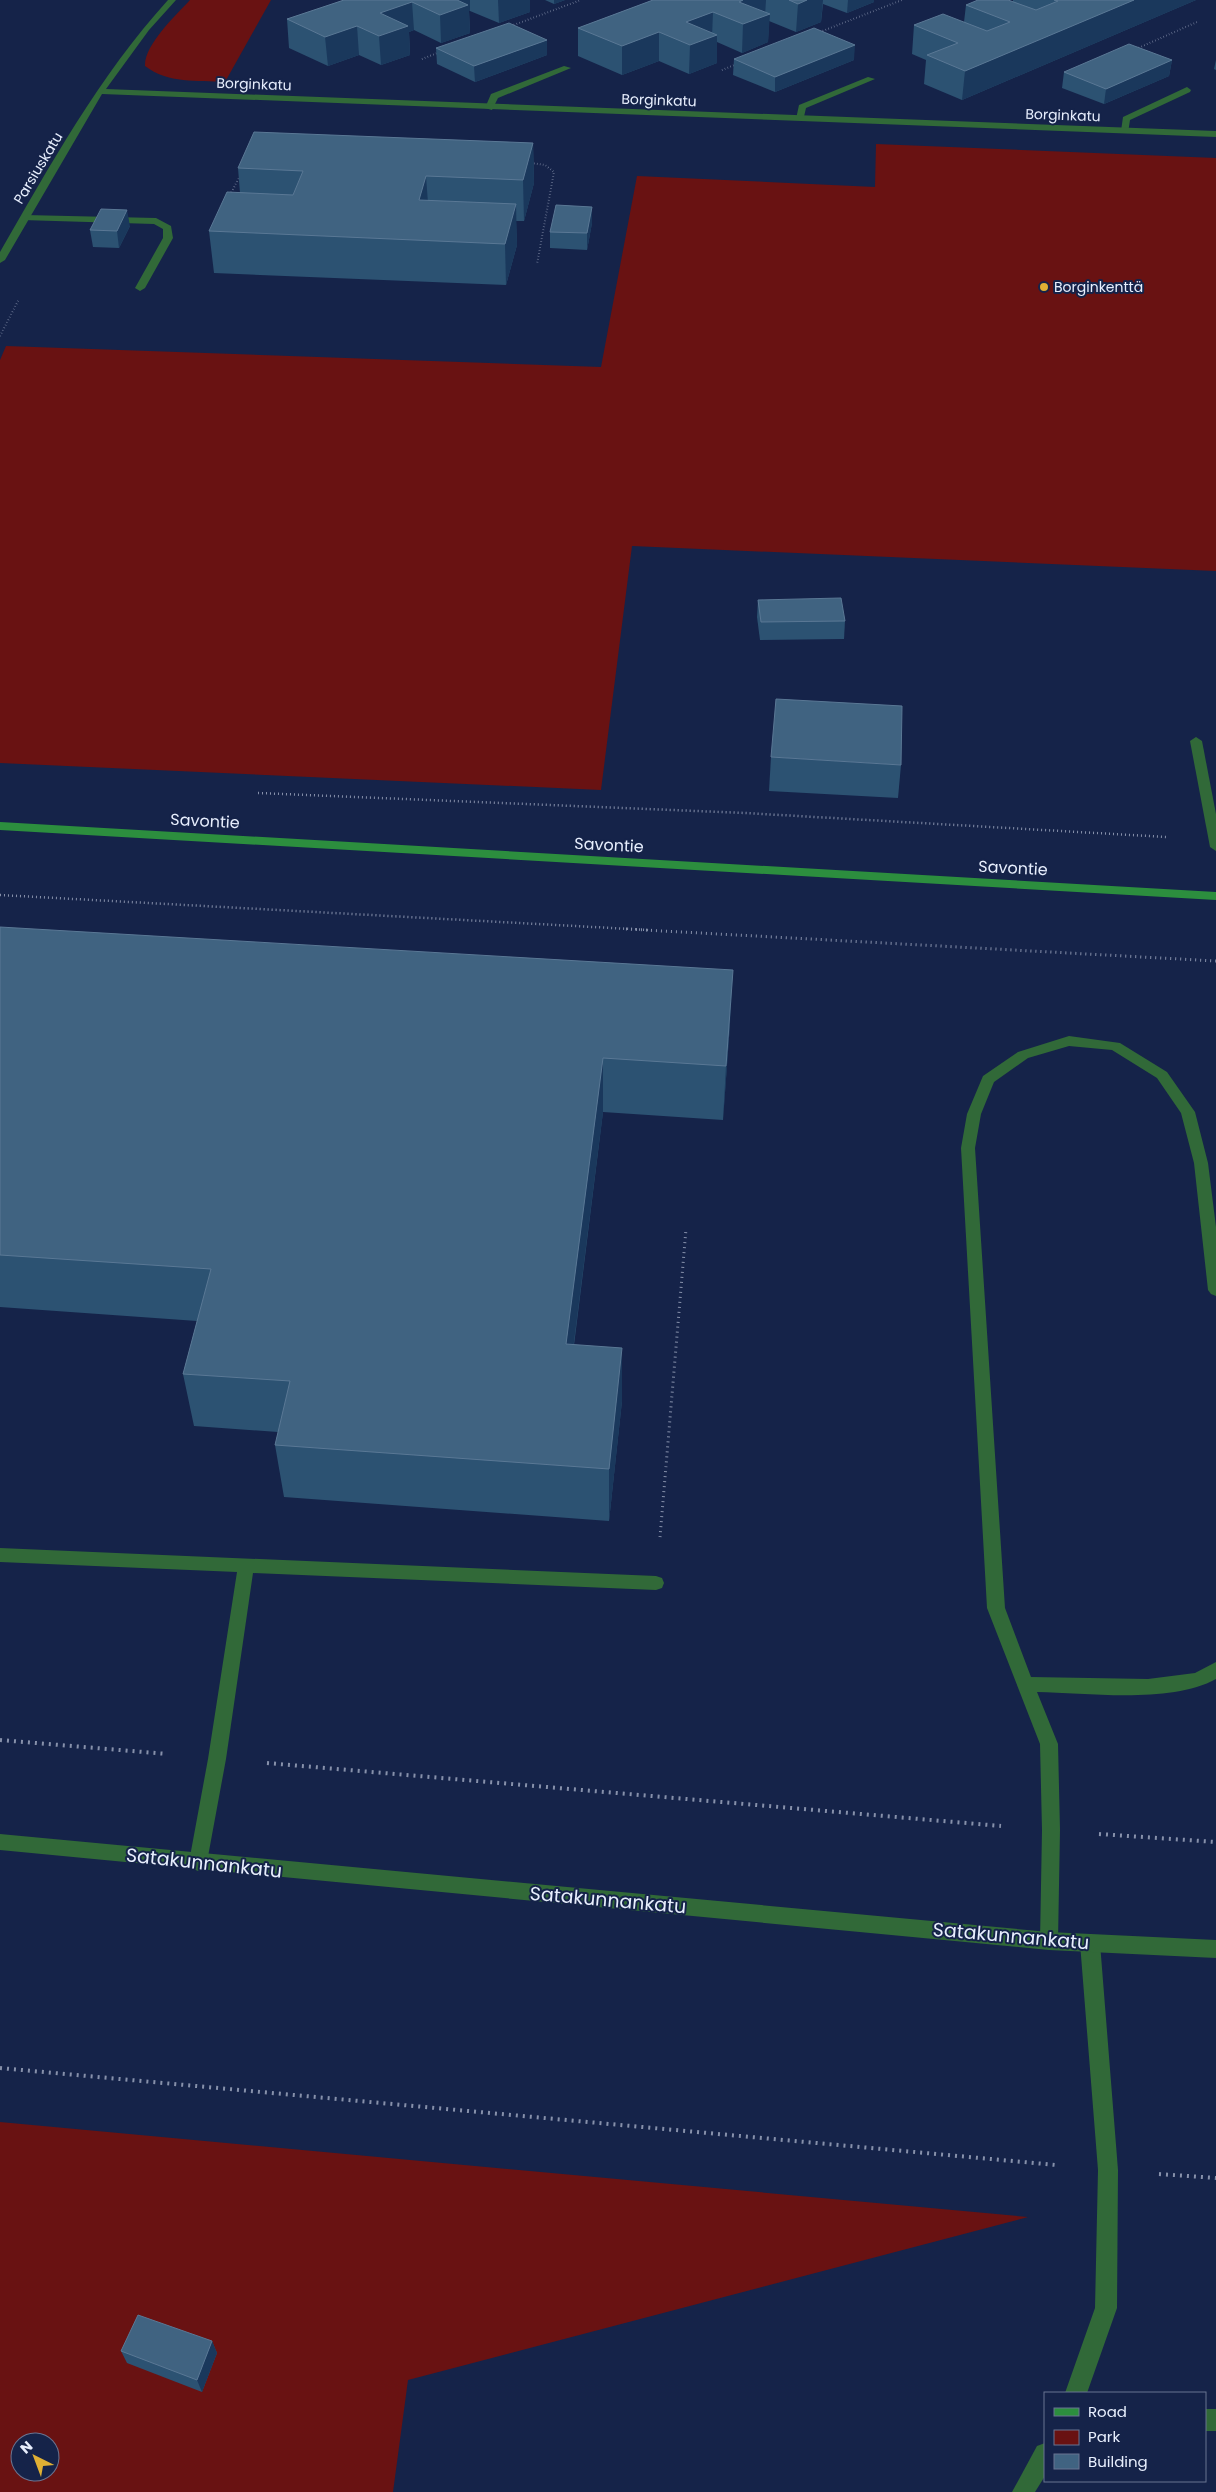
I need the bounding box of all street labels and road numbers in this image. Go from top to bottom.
street label: Borginkatu [216,73,292,95]
street label: Borginkatu [621,89,697,111]
street label: Borginkatu [1025,104,1101,126]
street label: Parsiuskatu [9,128,67,208]
street label: Savontie [170,808,240,834]
street label: Savontie [574,832,644,858]
street label: Savontie [978,855,1048,881]
street label: Satakunnankatu [125,1841,283,1885]
street label: Satakunnankatu [529,1880,687,1920]
street label: Satakunnankatu [932,1916,1090,1956]

